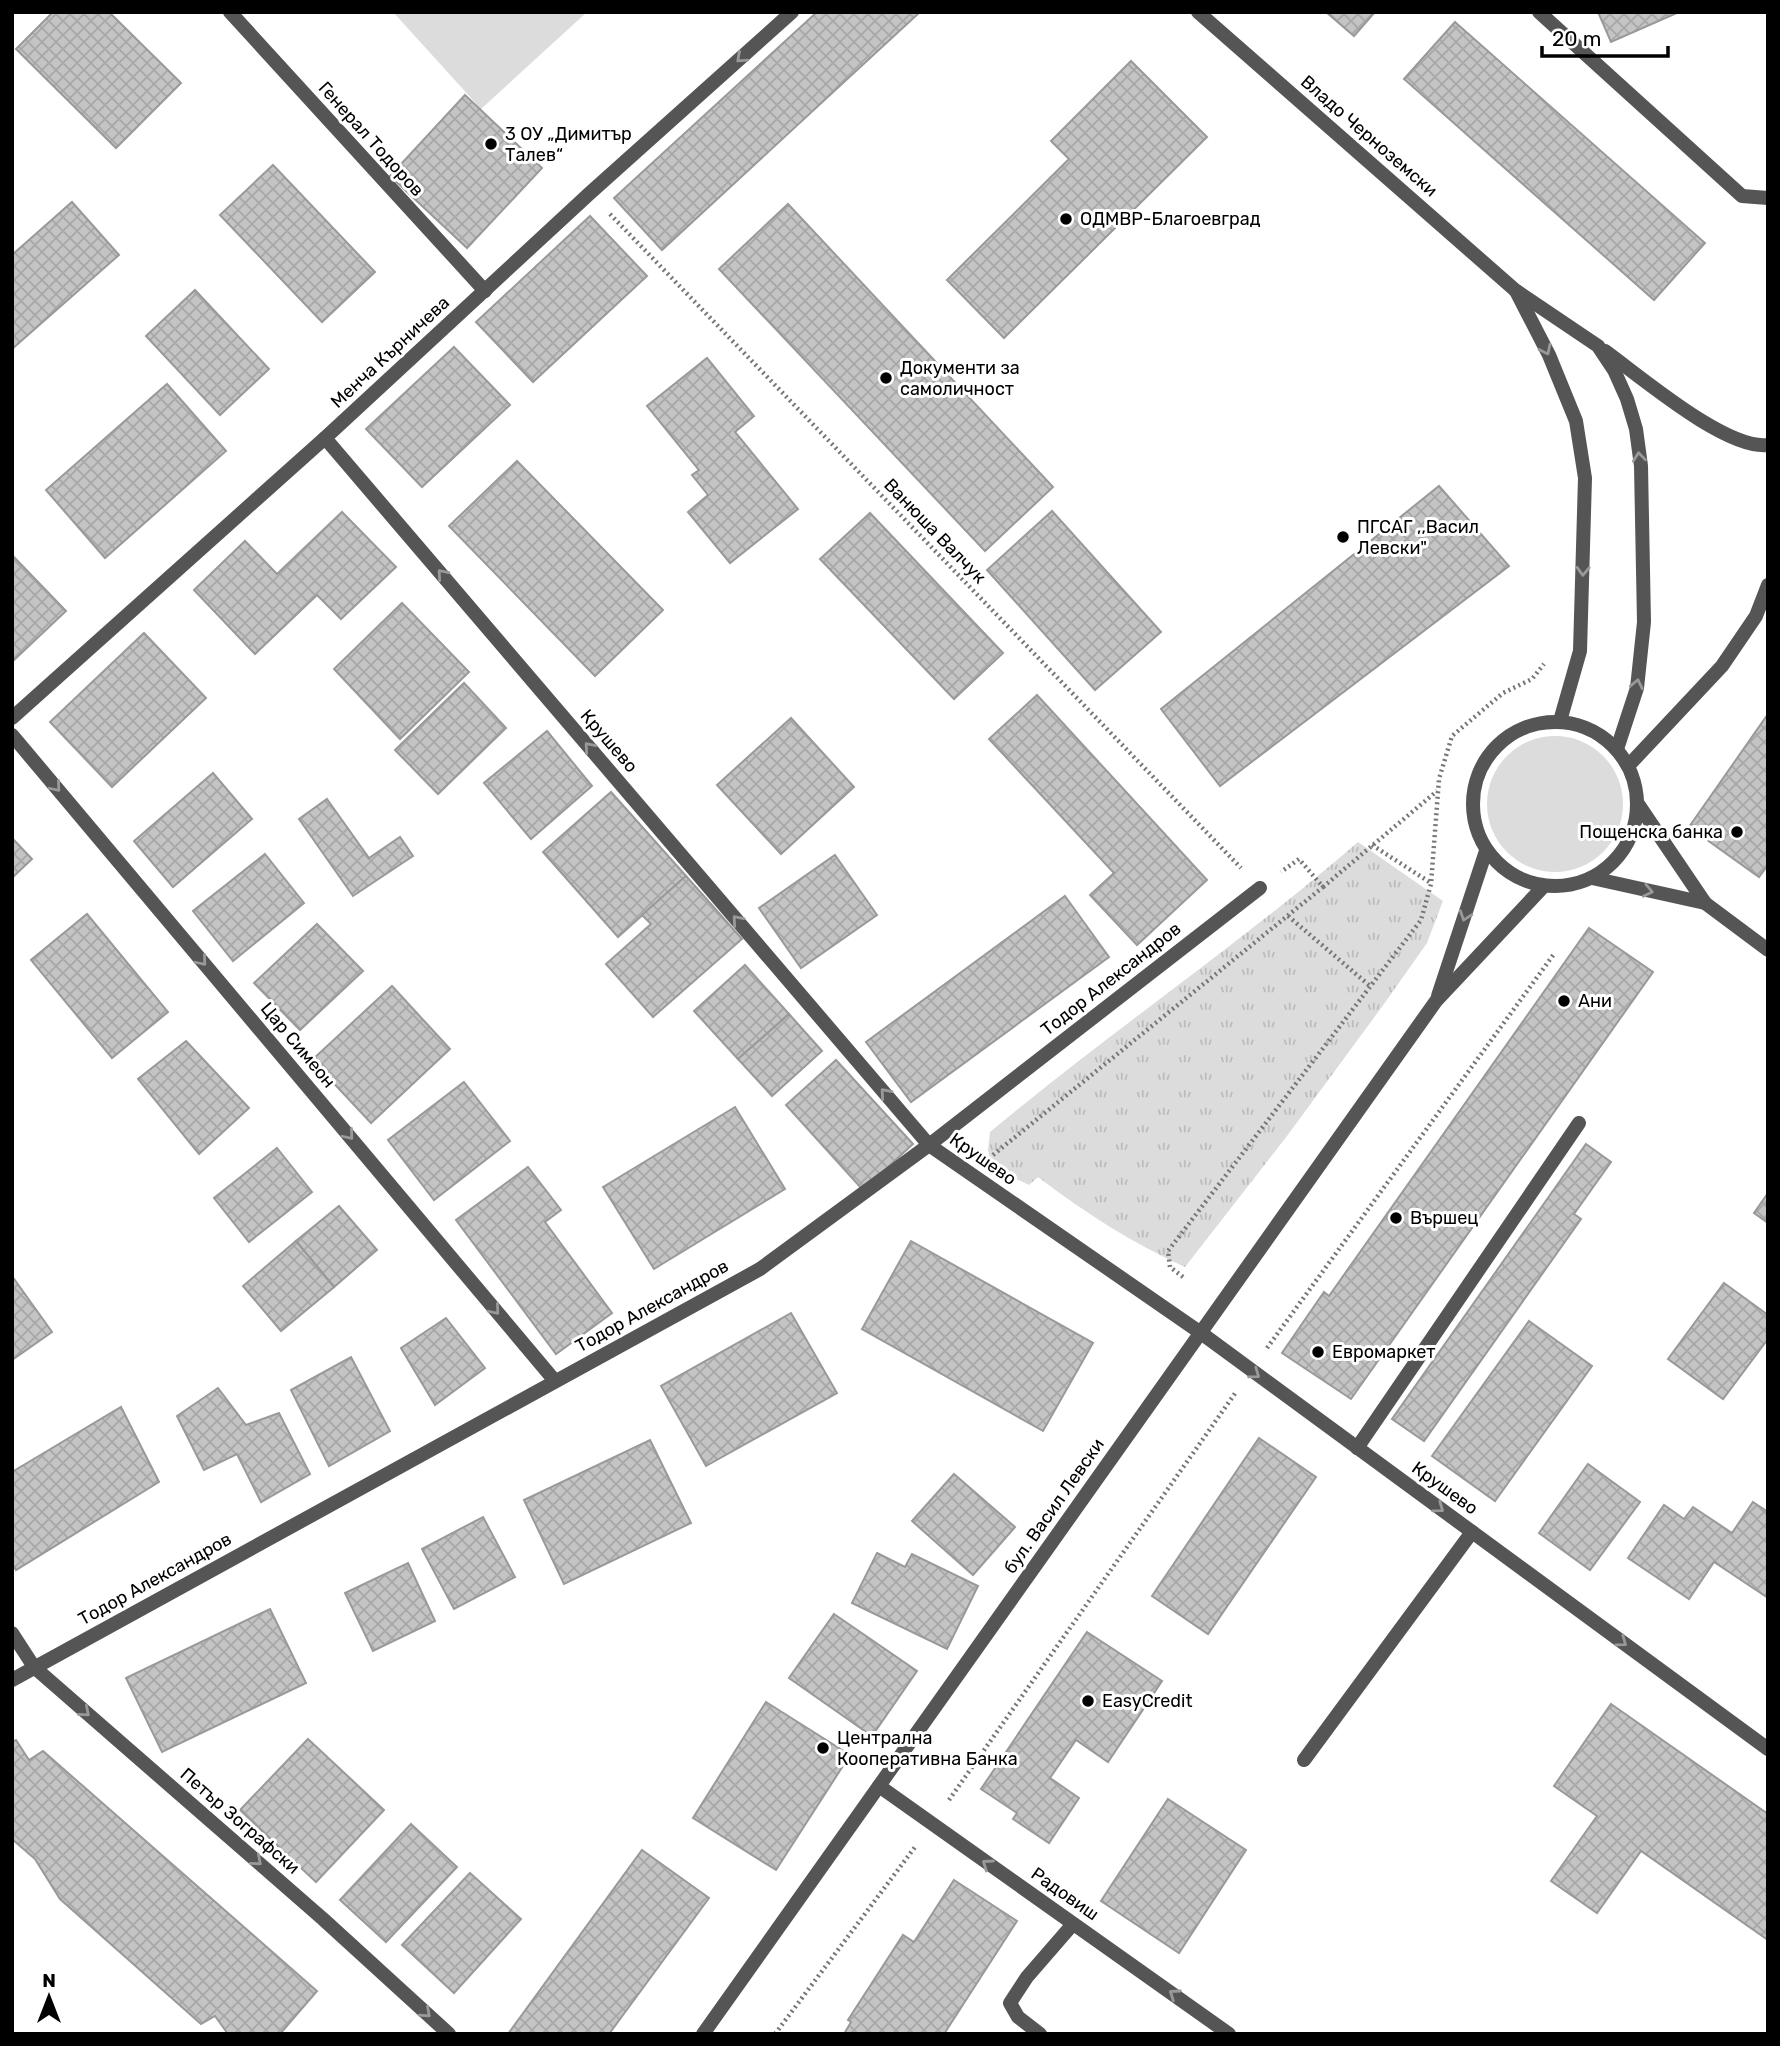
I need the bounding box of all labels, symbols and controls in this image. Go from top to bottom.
scale bar [1542,14,1668,58]
text: 20 m [1552,26,1601,51]
one-way arrow [736,50,749,62]
street label: Владо Черноземски [1296,71,1442,201]
street label: Генерал Тодоров [314,77,428,201]
place label: 3 ОУ „Димитър Талев“ [505,123,632,166]
marker: 3 ОУ „Димитър Талев“ [483,136,499,152]
place label: ОДМВР-Благоевград [1080,208,1261,230]
marker: ОДМВР-Благоевград [1058,211,1074,227]
street label: Менча Кърничева [326,291,454,413]
one-way arrow [1538,343,1552,355]
place label: Документи за самоличност [900,357,1020,400]
marker: Документи за самоличност [878,370,894,386]
one-way arrow [1632,451,1647,463]
street label: Ванюша Валчук [879,474,991,588]
place label: ПГСАГ ,,Васил Левски" [1357,516,1479,559]
marker: ПГСАГ ,,Васил Левски" [1335,529,1351,545]
one-way arrow [1575,566,1591,577]
one-way arrow [437,570,450,582]
one-way arrow [1629,678,1644,690]
street label: Крушево [576,705,642,777]
one-way arrow [585,743,597,756]
one-way arrow [48,778,60,791]
place label: Пощенска банка [1579,821,1723,843]
marker: Пощенска банка [1729,824,1745,840]
one-way arrow [1642,882,1654,897]
one-way arrow [1459,909,1473,921]
one-way arrow [733,915,745,928]
street label: Тодор Александров [1037,918,1185,1040]
one-way arrow [194,953,207,966]
place label: Ани [1578,990,1612,1012]
marker: Ани [1556,993,1572,1009]
street label: Цар Симеон [256,998,340,1092]
one-way arrow [881,1088,893,1101]
one-way arrow [341,1127,353,1140]
street label: Крушево [945,1128,1021,1190]
place label: Вършец [1410,1207,1478,1229]
marker: Вършец [1388,1210,1404,1226]
street label: Тодор Александров [572,1255,732,1357]
one-way arrow [487,1301,499,1314]
place label: Евромаркет [1332,1341,1436,1363]
marker: Евромаркет [1310,1344,1326,1360]
one-way arrow [1247,1365,1260,1378]
street label: бул. Васил Левски [999,1434,1109,1578]
street label: Крушево [1408,1457,1482,1519]
one-way arrow [1431,1500,1444,1512]
street label: Тодор Александров [75,1528,235,1630]
one-way arrow [1615,1634,1627,1647]
place label: EasyCredit [1102,1690,1192,1712]
marker: EasyCredit [1080,1693,1096,1709]
one-way arrow [77,1704,90,1716]
place label: Централна Кооперативна Банка [837,1727,1018,1770]
marker: Централна Кооперативна Банка [815,1740,831,1756]
street label: Петър Зографски [176,1763,304,1879]
one-way arrow [249,1853,262,1865]
one-way arrow [982,1859,995,1872]
street label: Радовиш [1027,1863,1103,1925]
north arrow [14,1962,84,2032]
text: N [42,1969,56,1992]
one-way arrow [1169,1990,1182,2002]
one-way arrow [418,2005,431,2018]

